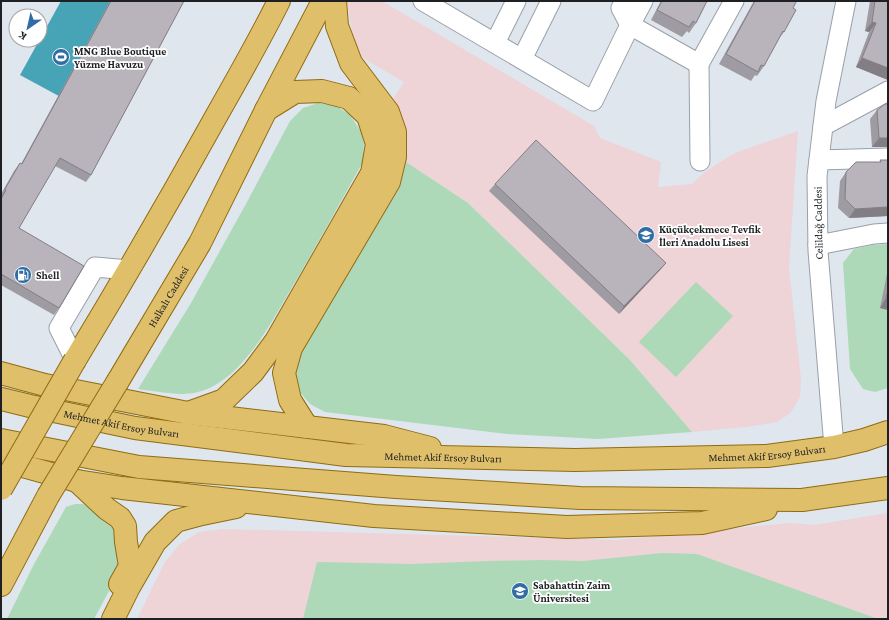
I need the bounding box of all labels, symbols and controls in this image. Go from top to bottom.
north arrow [8,8,48,48]
text: K [15,29,29,43]
place label: MNG Blue Boutique Yüzme Havuzu [74,45,166,70]
sports icon: MNG Blue Boutique Yüzme Havuzu [51,47,71,67]
street label: Celildağ Caddesi [811,186,826,260]
place label: Küçükçekmece Tevfik İleri Anadolu Lisesi [659,223,762,248]
school or university icon: Küçükçekmece Tevfik İleri Anadolu Lisesi [636,225,656,245]
street label: Halkalı Caddesi [145,264,191,329]
fuel station icon: Shell [13,265,33,285]
place label: Shell [36,269,60,281]
street label: Mehmet Akif Ersoy Bulvarı [62,407,180,440]
street label: Mehmet Akif Ersoy Bulvarı [708,442,826,463]
street label: Mehmet Akif Ersoy Bulvarı [384,450,502,465]
place label: Sabahattin Zaim Üniversitesi [533,579,611,604]
school or university icon: Sabahattin Zaim Üniversitesi [510,581,530,601]

